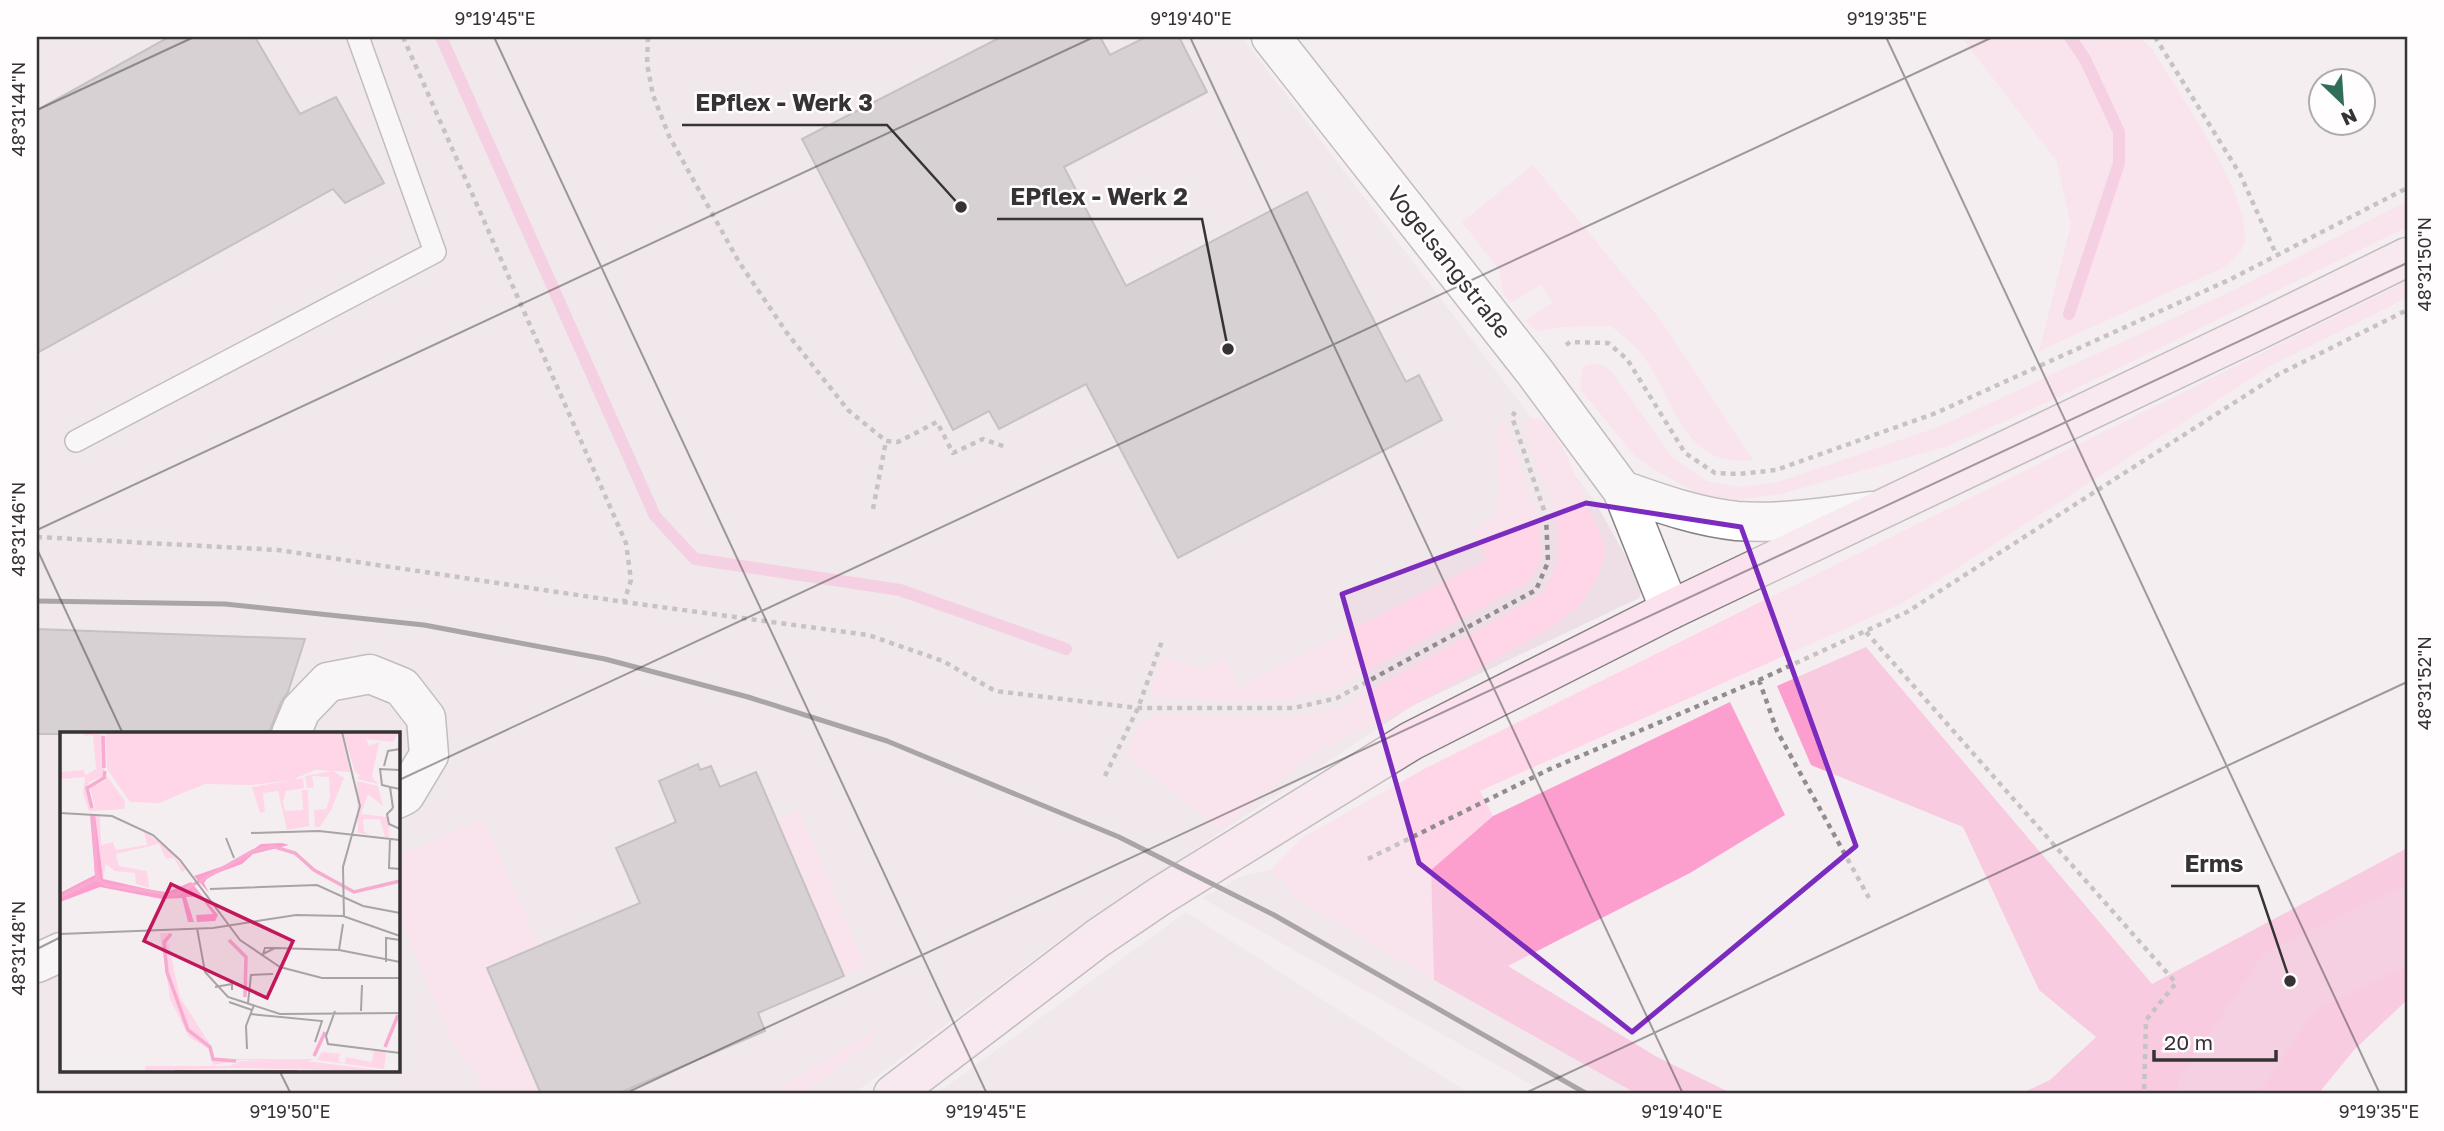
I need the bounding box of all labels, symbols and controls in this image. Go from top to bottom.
text: 9°19'45"E [455,7,535,29]
text: 9°19'40"E [1150,7,1232,29]
text: 9°19'35"E [1847,7,1927,29]
text: 48°31'44"N [7,62,29,156]
north arrow [2308,66,2378,136]
callout: EPflex - Werk 3 [682,80,887,125]
text: EPflex - Werk 3 [695,87,873,116]
text: N [2338,104,2361,131]
callout: EPflex - Werk 2 [997,174,1202,219]
street label: Vogelsangstraße [1382,179,1518,343]
text: EPflex - Werk 2 [1010,181,1188,210]
text: 48°31'50"N [2413,217,2435,311]
text: 48°31'46"N [7,482,29,576]
text: 48°31'52"N [2413,636,2435,730]
inset map [60,732,399,1072]
callout: Erms [2171,841,2258,886]
text: Erms [2185,848,2243,877]
text: 48°31'48"N [7,901,29,995]
scale bar [2154,1019,2276,1063]
text: 20 m [2164,1029,2213,1055]
text: 9°19'50"E [249,1100,331,1122]
text: 9°19'45"E [946,1100,1026,1122]
text: 9°19'40"E [1641,1100,1723,1122]
text: 9°19'35"E [2339,1100,2419,1122]

